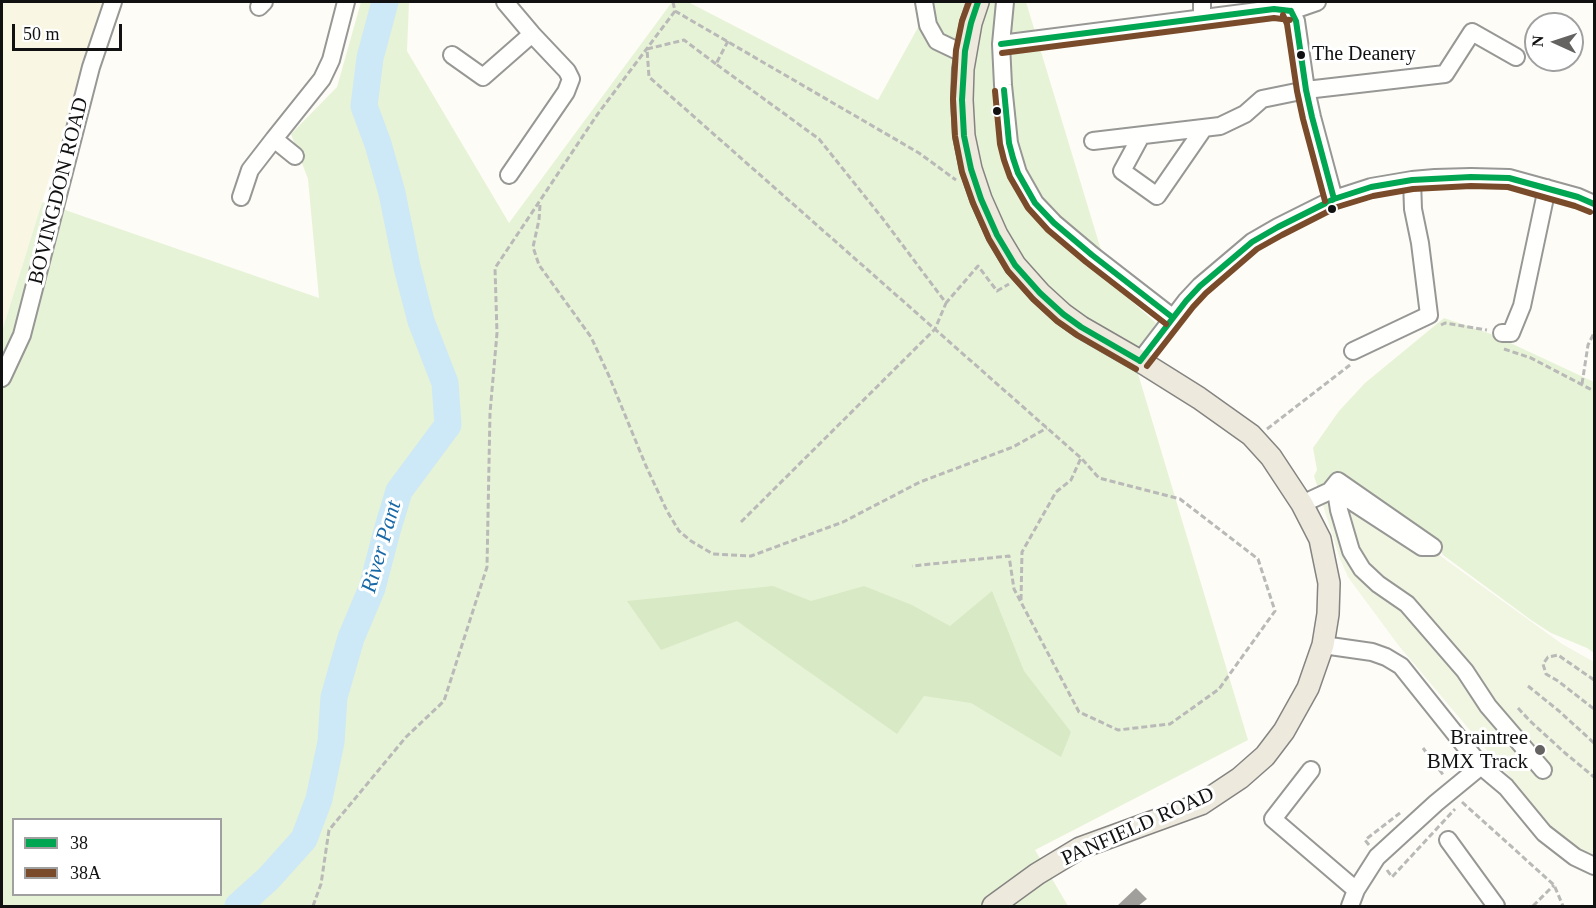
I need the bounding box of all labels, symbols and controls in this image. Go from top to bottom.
scale bar [15,12,124,50]
north arrow [1524,12,1584,72]
text: 50 m [23,24,60,44]
text: N [1529,35,1546,47]
place label: The Deanery [1312,43,1416,67]
marker: The Deanery [1295,49,1307,61]
street label: BOVINGDON ROAD [24,95,94,287]
unlabelled marker [991,105,1003,117]
unlabelled marker [1326,203,1338,215]
water label: River Pant [356,498,408,596]
place label: Braintree BMX Track [1427,725,1528,775]
marker: Braintree BMX Track [1533,743,1547,757]
street label: PANFIELD ROAD [1058,782,1218,872]
legend [12,818,222,896]
text: 38 [70,833,88,853]
text: 38A [70,863,101,883]

